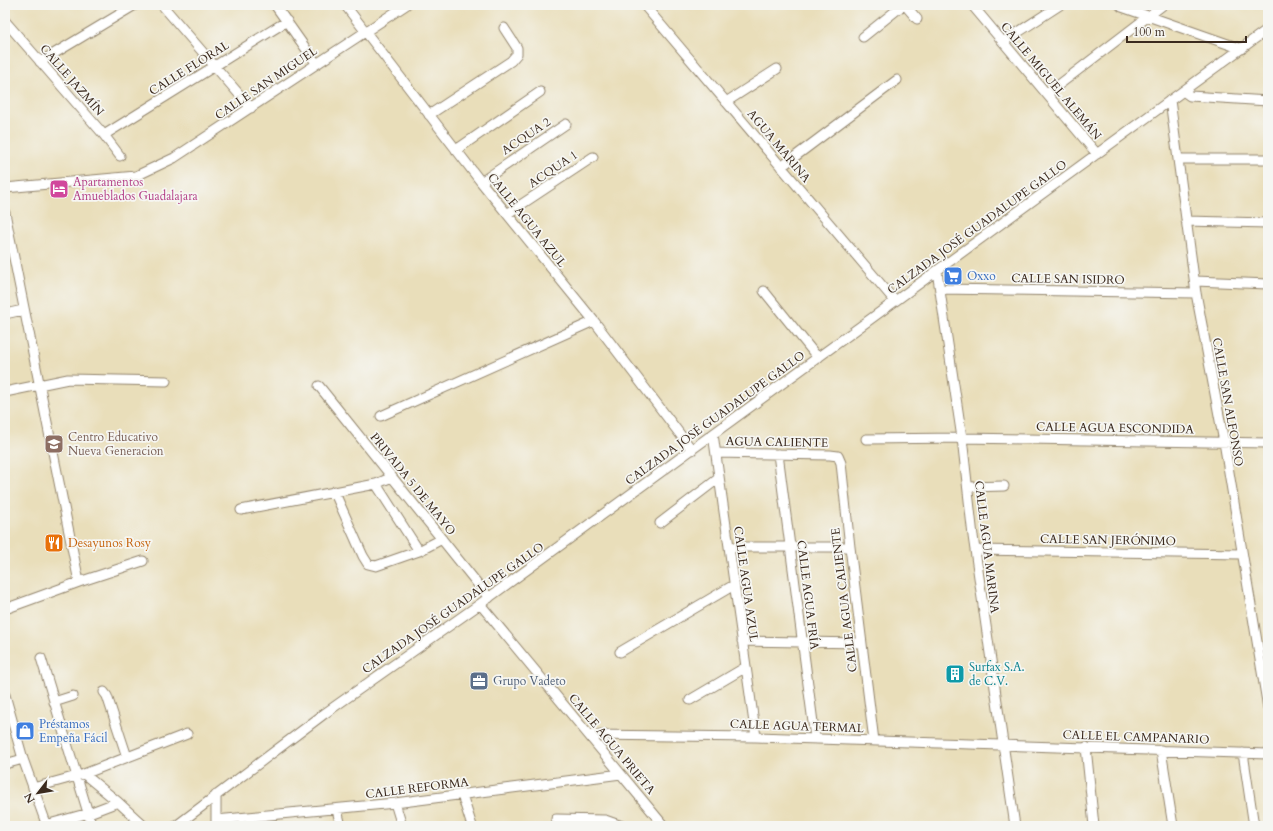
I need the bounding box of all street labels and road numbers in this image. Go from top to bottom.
street label: CALLE MIGUEL ALEMÁN [997,18,1106,144]
street label: CALLE FLORAL [146,37,233,99]
street label: CALLE JAZMÍN [37,40,109,120]
street label: CALLE SAN MIGUEL [212,42,321,123]
street label: AGUA MARINA [744,106,815,186]
street label: ACQUA 2 [498,114,554,158]
street label: ACQUA 1 [525,147,581,191]
street label: CALZADA JOSÉ GUADALUPE GALLO [883,156,1070,298]
street label: CALLE AGUA AZUL [484,170,570,271]
street label: CALLE SAN ISIDRO [1011,270,1125,288]
street label: CALLE SAN ALFONSO [1209,336,1247,468]
street label: CALZADA JOSÉ GUADALUPE GALLO [621,347,808,489]
street label: CALLE AGUA ESCONDIDA [1036,419,1194,437]
street label: PRIVADA 5 DE MAYO [367,430,459,538]
street label: AGUA CALIENTE [726,433,828,451]
street label: CALLE AGUA MARINA [971,480,1003,615]
street label: CALLE AGUA AZUL [730,525,762,644]
street label: CALLE AGUA CALIENTE [827,527,861,673]
street label: CALLE SAN JERÓNIMO [1040,530,1176,549]
street label: CALZADA JOSÉ GUADALUPE GALLO [358,538,547,677]
street label: CALLE AGUA FRÍA [793,539,824,651]
street label: CALLE AGUA PRIETA [565,690,659,798]
street label: CALLE AGUA TERMAL [730,716,865,736]
street label: CALLE EL CAMPANARIO [1062,726,1210,748]
street label: CALLE REFORMA [364,774,470,802]

